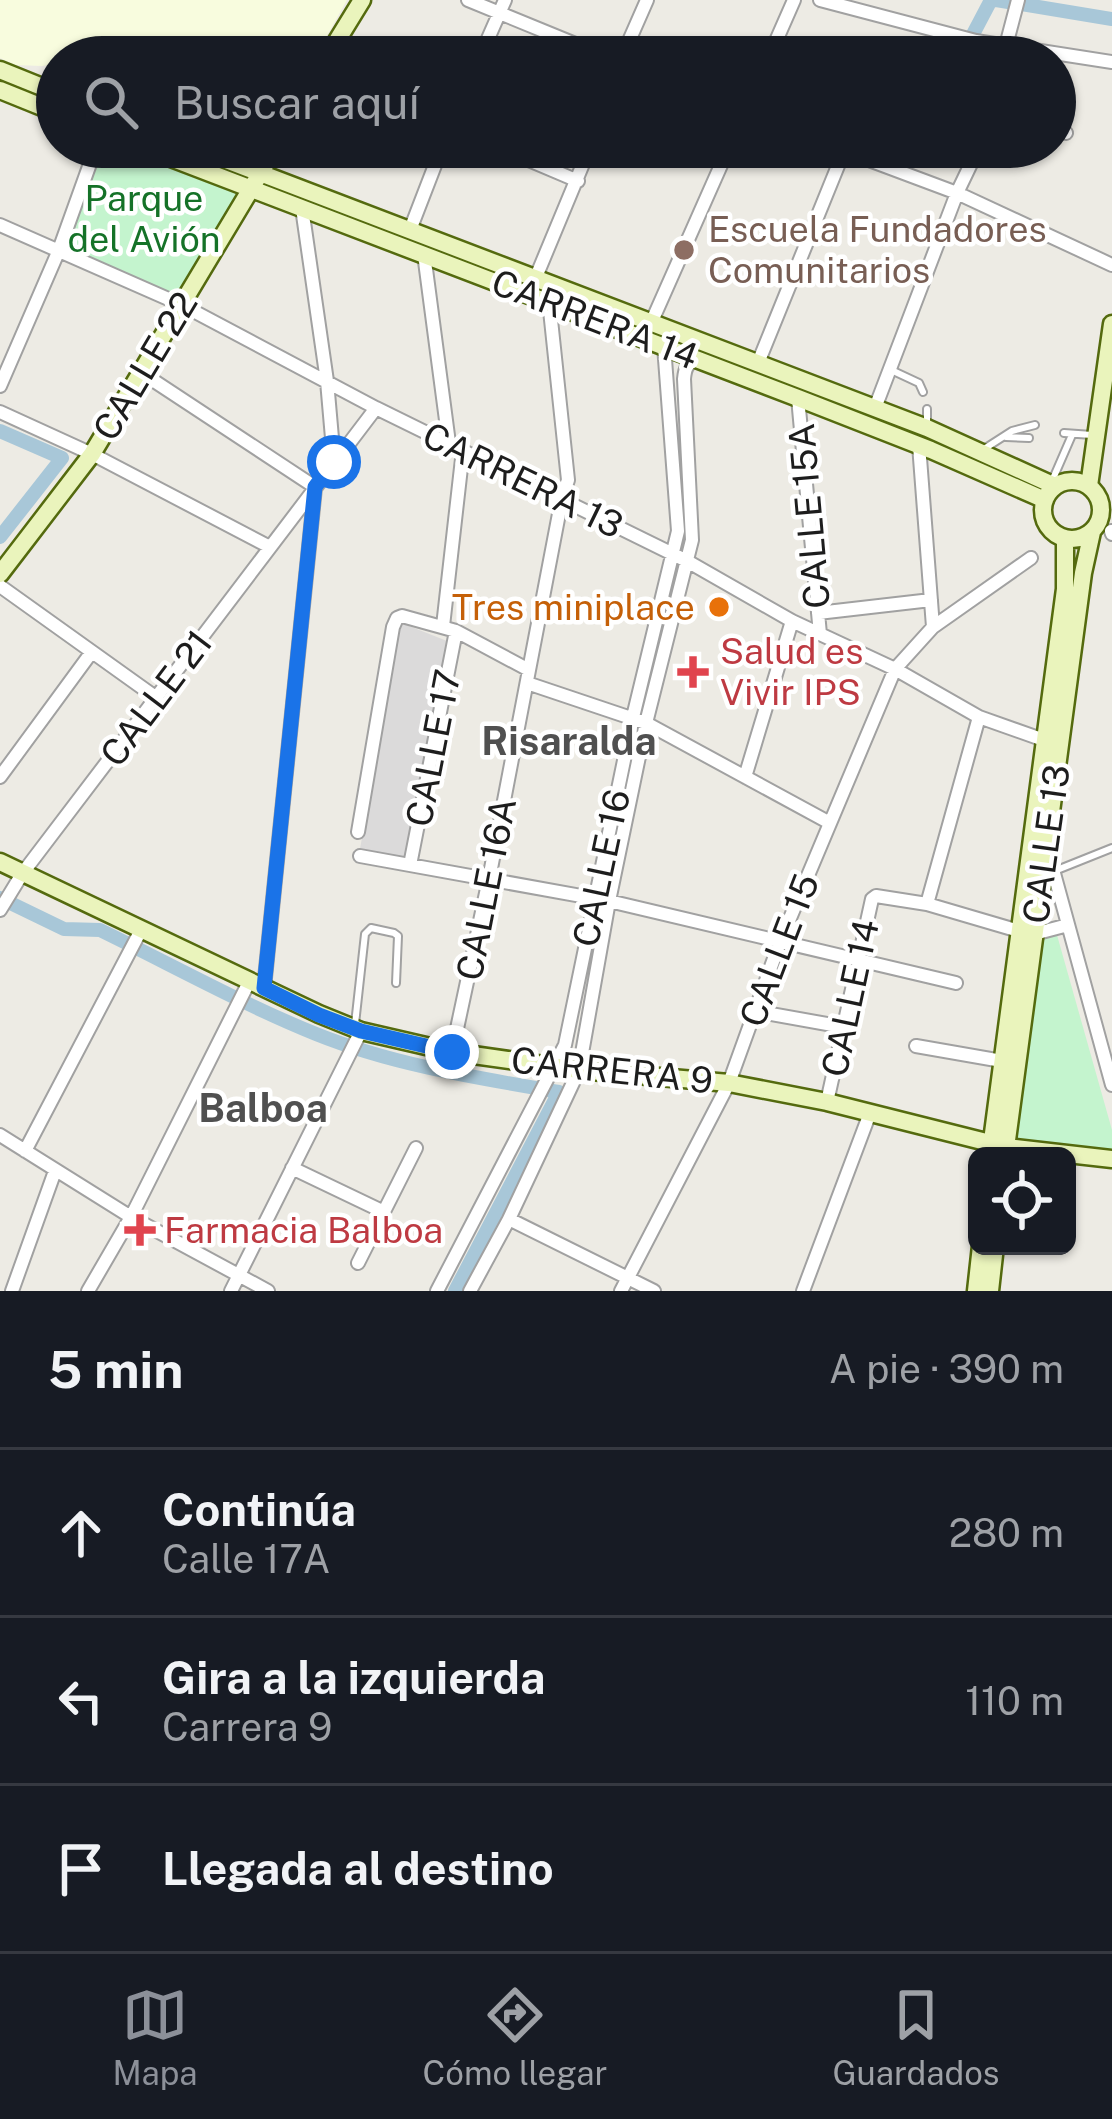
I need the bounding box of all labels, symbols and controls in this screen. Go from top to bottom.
search box [36,36,1076,168]
icon: search [78,69,144,135]
text: Buscar aquí [174,76,420,129]
park label: Parque del Avión [67,177,221,260]
place label: Escuela Fundadores Comunitarios [708,208,1047,291]
marker: Escuela Fundadores Comunitarios [671,237,697,263]
street label: CARRERA 14 [486,260,704,378]
street label: CALLE 22 [84,284,206,448]
street label: CARRERA 13 [416,414,630,546]
street label: CALLE 15A [780,422,838,610]
route start [307,435,361,489]
place label: Tres miniplace [452,586,695,628]
marker: Tres miniplace [706,594,732,620]
street label: CALLE 21 [91,622,221,774]
place label: Salud es Vivir IPS [720,630,863,713]
marker: Salud es Vivir IPS [677,656,709,688]
street label: CALLE 17 [397,666,469,830]
district label: Risaralda [481,718,657,764]
street label: CALLE 13 [1014,762,1078,926]
street label: CALLE 16 [564,786,638,950]
street label: CALLE 16A [448,794,524,984]
street label: CALLE 15 [731,868,827,1032]
street label: CALLE 14 [813,915,887,1081]
route end [425,1025,479,1079]
street label: CARRERA 9 [509,1039,715,1101]
district label: Balboa [198,1085,328,1131]
map controls [968,1147,1076,1255]
button: locate [968,1147,1076,1255]
place label: Farmacia Balboa [164,1209,443,1251]
marker: Farmacia Balboa [127,1217,153,1243]
text: 5 min [48,1340,184,1399]
text: A pie · 390 m [829,1346,1064,1392]
text: Continúa [162,1483,356,1536]
icon: ahead [48,1500,114,1566]
text: 280 m [949,1510,1064,1556]
text: Calle 17A [162,1536,331,1582]
text: Gira a la izquierda [162,1651,545,1704]
icon: left [48,1668,114,1734]
text: 110 m [965,1678,1064,1724]
text: Carrera 9 [162,1704,332,1750]
icon: arrive [48,1836,114,1902]
text: Llegada al destino [162,1842,554,1895]
tab: Mapa [113,1982,198,2092]
tab: Cómo llegar [423,1982,607,2092]
tab: Guardados [832,1982,999,2092]

